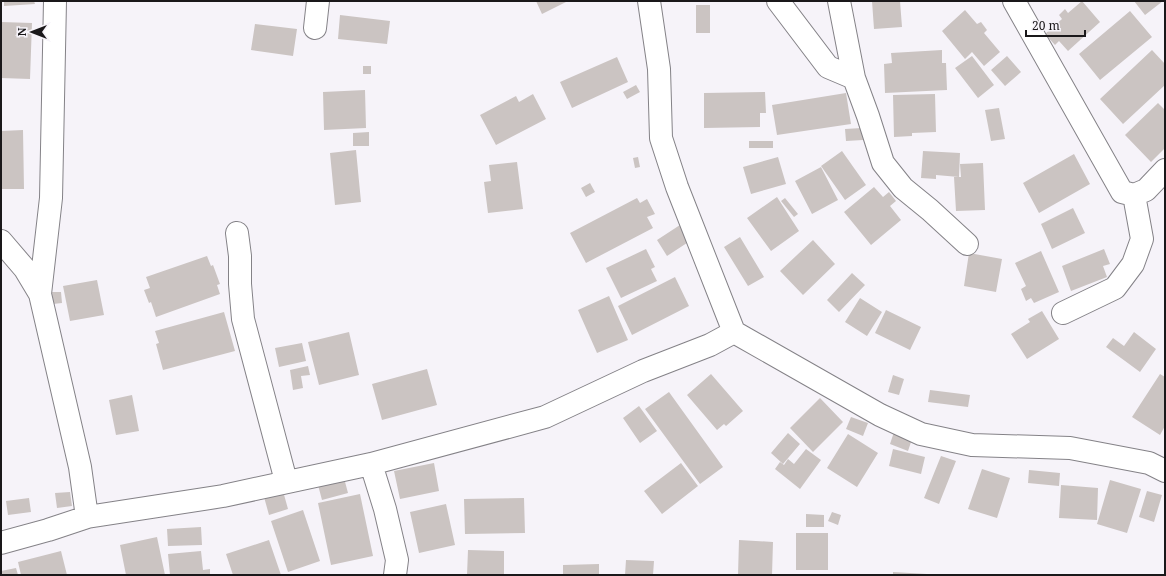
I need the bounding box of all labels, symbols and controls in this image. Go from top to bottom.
north arrow [12,12,52,52]
scale bar [1026,12,1085,38]
text: 20 m [1032,17,1060,34]
text: N [14,27,29,36]

